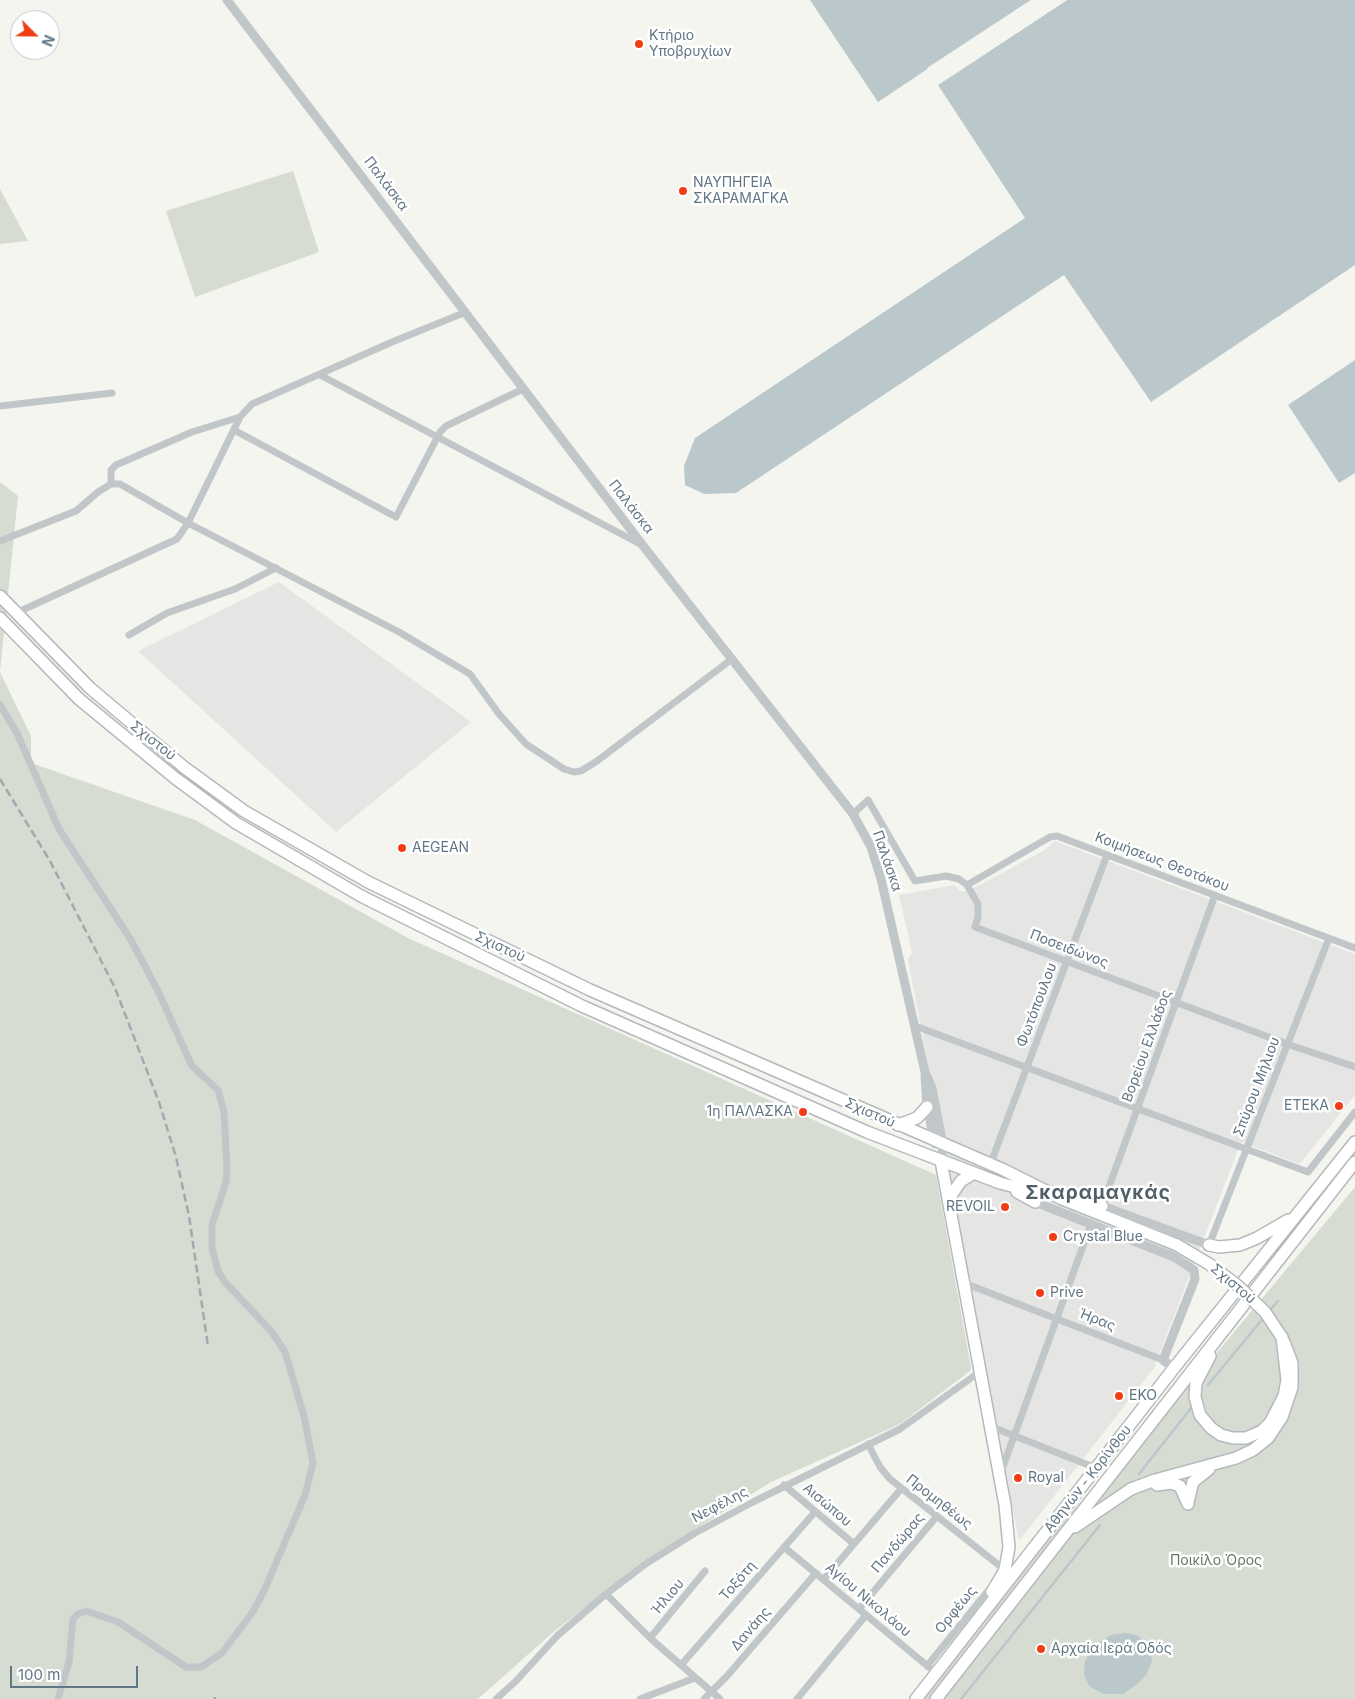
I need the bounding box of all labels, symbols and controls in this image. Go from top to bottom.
north arrow [10,10,60,60]
place label: Κτήριο Υποβρυχίων [649,28,732,60]
text: N [38,32,58,49]
marker: Κτήριο Υποβρυχίων [633,38,645,50]
street label: Παλάσκα [360,154,412,214]
place label: ΝΑΥΠΗΓΕΙΑ ΣΚΑΡΑΜΑΓΚΑ [693,175,789,208]
marker: ΝΑΥΠΗΓΕΙΑ ΣΚΑΡΑΜΑΓΚΑ [677,185,689,197]
street label: Παλάσκα [605,477,657,537]
street label: Σχιστού [127,718,179,764]
street label: Παλάσκα [869,828,905,894]
street label: Κοιμήσεως Θεοτόκου [1093,829,1231,895]
place label: AEGEAN [412,840,469,856]
marker: AEGEAN [396,842,408,854]
street label: Ποσειδώνος [1027,926,1111,972]
street label: Σχιστού [472,928,528,966]
street label: Φωτόπουλου [1013,961,1061,1049]
street label: Βορείου Ελλάδος [1119,988,1175,1104]
street label: Σπύρου Μήλιου [1230,1035,1284,1139]
street label: Σχιστού [842,1094,898,1132]
place label: ETEKA [1284,1098,1329,1114]
marker: ETEKA [1333,1100,1345,1112]
place label: 1η ΠΑΛΑΣΚΑ [707,1104,793,1120]
marker: 1η ΠΑΛΑΣΚΑ [797,1106,809,1118]
district label: Σκαραμαγκάς [1024,1182,1172,1204]
place label: REVOIL [946,1199,995,1215]
marker: REVOIL [999,1201,1011,1213]
place label: Crystal Blue [1063,1229,1143,1245]
marker: Crystal Blue [1047,1231,1059,1243]
street label: Σχιστού [1207,1260,1259,1308]
place label: Prive [1050,1285,1084,1301]
marker: Prive [1034,1287,1046,1299]
street label: Ήρας [1076,1305,1118,1335]
place label: EKO [1129,1388,1157,1404]
marker: EKO [1113,1390,1125,1402]
street label: Αθηνών - Κορίνθου [1041,1422,1135,1536]
place label: Royal [1028,1470,1064,1486]
street label: Προμηθέως [903,1471,975,1533]
marker: Royal [1012,1472,1024,1484]
street label: Αισώπου [799,1480,855,1530]
street label: Νεφέλης [689,1483,751,1527]
street label: Πανδώρας [868,1510,928,1576]
park label: Ποικίλο Όρος [1170,1553,1262,1569]
street label: Τοξότη [716,1558,760,1604]
street label: Αγίου Νικολάου [822,1559,914,1641]
street label: Ήλιου [648,1576,688,1618]
street label: Ορφέως [932,1583,980,1637]
street label: Δανάης [727,1604,775,1654]
place label: Αρχαία Ιερά Οδός [1051,1641,1172,1657]
marker: Αρχαία Ιερά Οδός [1035,1643,1047,1655]
scale bar [12,1656,140,1688]
text: 100 m [18,1665,60,1684]

